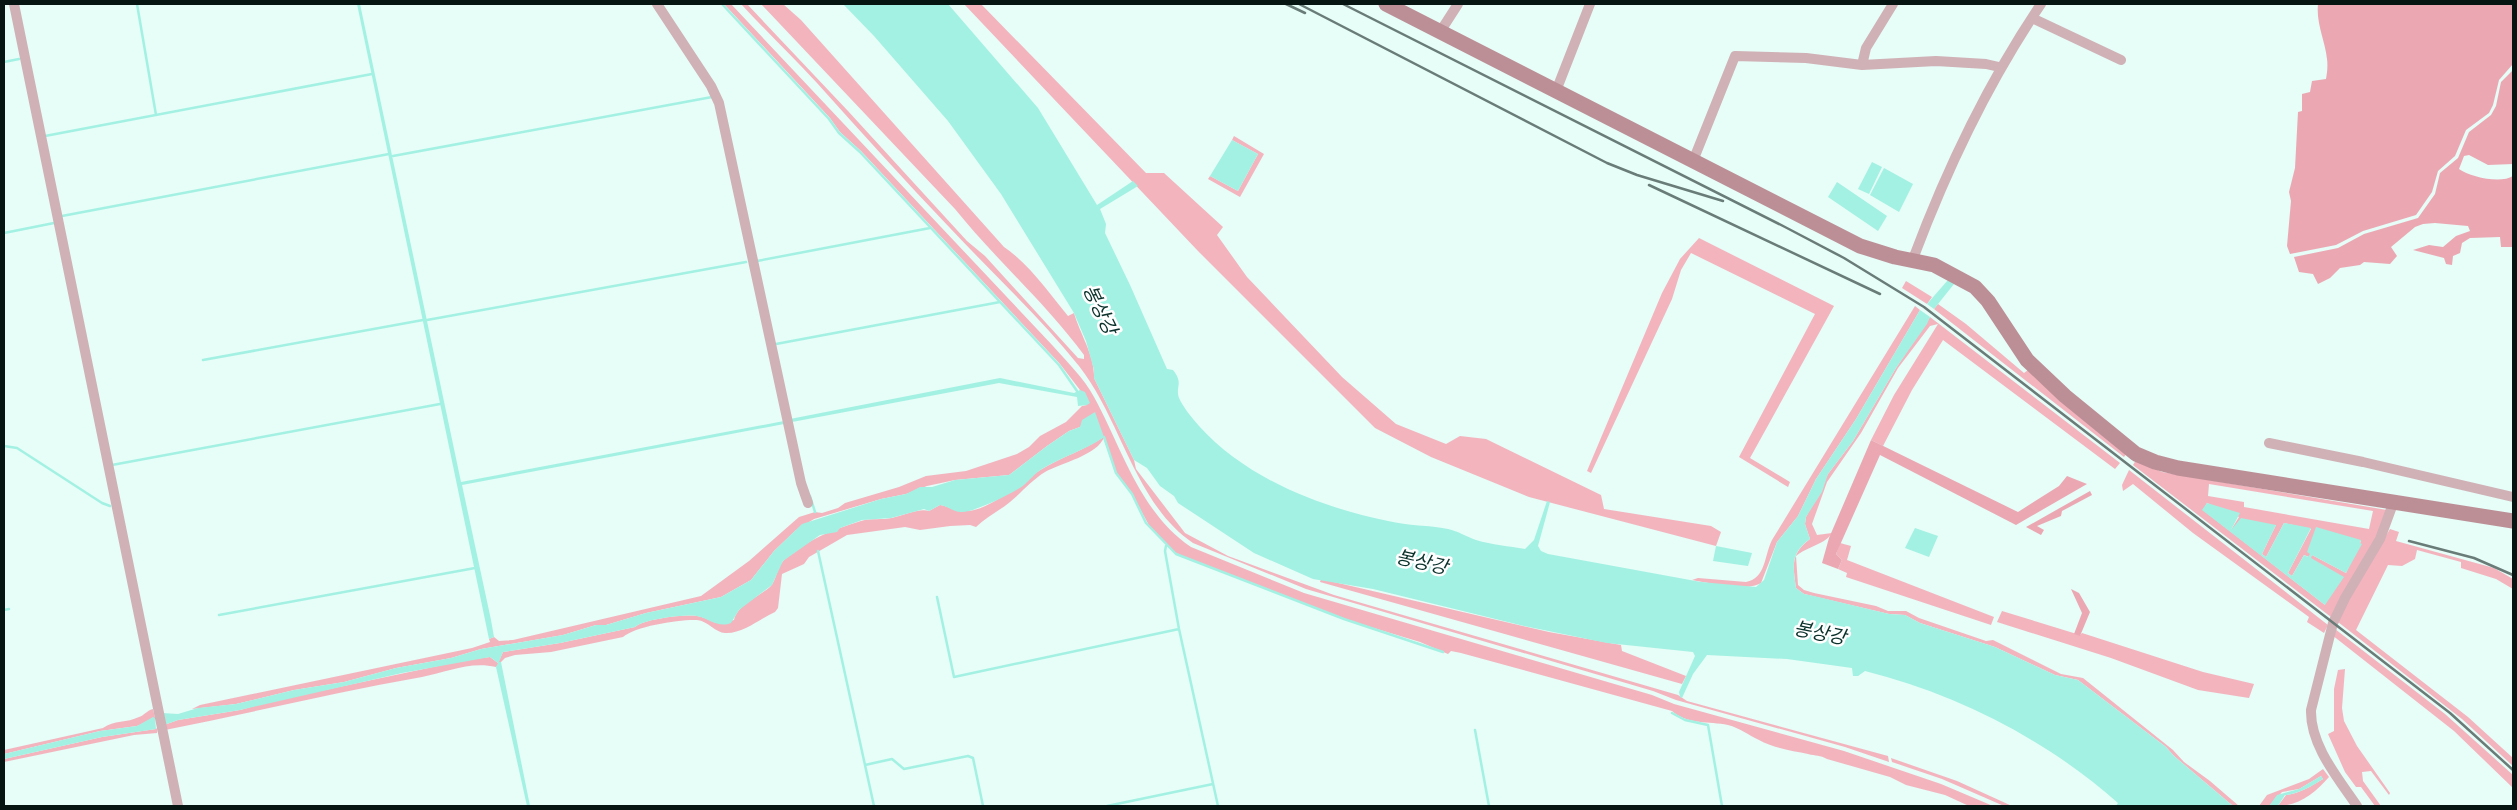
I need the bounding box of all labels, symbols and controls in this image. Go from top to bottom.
water label: 봉상강 [1079,280,1124,340]
water label: 봉상강 [1394,544,1453,579]
water label: 봉상강 [1792,616,1850,649]

